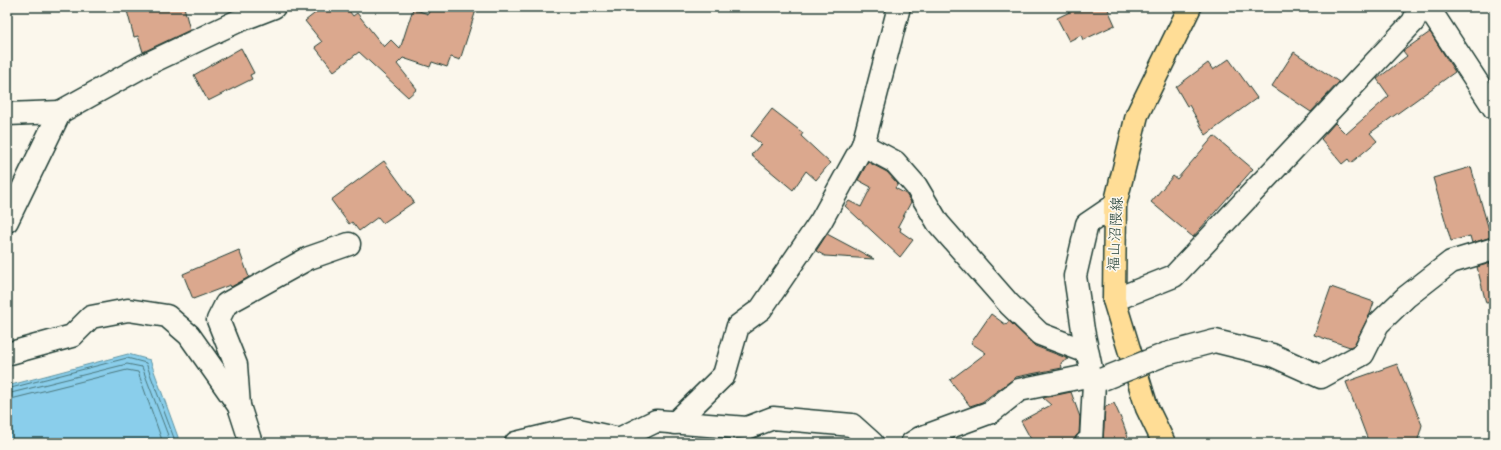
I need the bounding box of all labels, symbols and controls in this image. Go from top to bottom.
street label: 福山沼隈線 [1105,196,1128,272]

